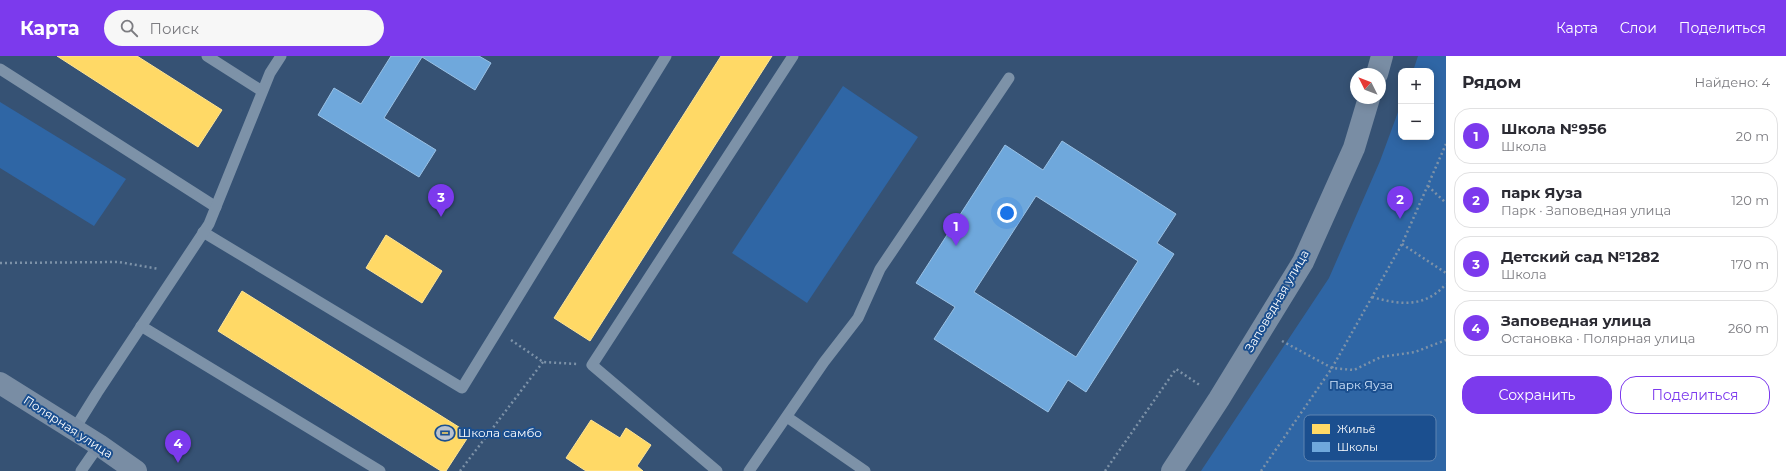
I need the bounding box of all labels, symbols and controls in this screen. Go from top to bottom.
search box [104,10,384,46]
text: Карта [20,17,80,40]
icon: search [118,17,140,39]
text: Поиск [150,19,199,38]
text: Карта [1556,19,1598,37]
text: Слои [1620,19,1657,37]
text: Поделиться [1679,19,1766,37]
north arrow [1350,68,1386,104]
map controls [1398,68,1434,140]
button: + [1398,68,1434,104]
text: Рядом [1462,72,1521,92]
text: Найдено: 4 [1695,74,1770,90]
button: − [1398,104,1434,140]
text: Школа №956 [1501,119,1607,138]
text: 1 [1473,128,1479,144]
text: 20 m [1736,128,1769,144]
text: Школа [1501,138,1547,154]
text: парк Яуза [1501,183,1582,202]
pin: 3 [428,184,454,217]
pin: 2 [1387,186,1413,219]
text: 2 [1472,192,1480,208]
text: 120 m [1731,192,1769,208]
text: Парк · Заповедная улица [1501,202,1671,218]
your location [997,203,1017,223]
pin: 1 [943,213,969,246]
street label: Заповедная улица [1241,247,1312,355]
text: Детский сад №1282 [1501,247,1659,266]
text: 3 [1472,256,1480,272]
text: 170 m [1731,256,1769,272]
text: Школа [1501,266,1547,282]
text: Заповедная улица [1501,311,1651,330]
text: 4 [1472,320,1480,336]
text: 260 m [1728,320,1769,336]
text: Остановка · Полярная улица [1501,330,1695,346]
button: Сохранить [1462,376,1612,414]
button: Поделиться [1620,376,1770,414]
park label: Парк Яуза [1329,377,1393,392]
street label: Полярная улица [21,392,116,461]
legend [1304,415,1436,461]
text: Жильё [1337,422,1376,436]
sports icon: Школа самбо [435,423,455,443]
place label: Школа самбо [458,425,542,440]
pin: 4 [165,430,191,463]
text: Школы [1337,440,1378,454]

